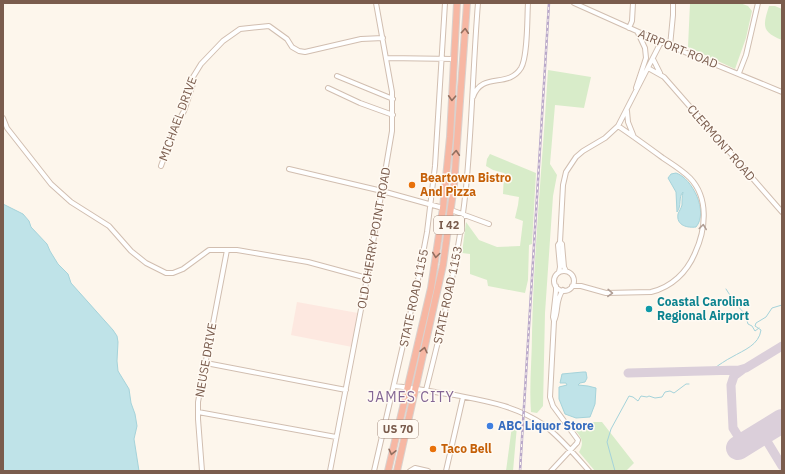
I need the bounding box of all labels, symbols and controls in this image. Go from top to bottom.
street label: AIRPORT ROAD [636,26,720,71]
one-way arrow [460,28,469,34]
street label: MICHAEL DRIVE [155,75,200,163]
one-way arrow [448,95,456,101]
street label: CLERMONT ROAD [684,101,759,184]
one-way arrow [452,150,461,156]
street label: OLD CHERRY POINT ROAD [354,166,393,310]
place label: Beartown Bistro And Pizza [420,170,512,199]
marker: Beartown Bistro And Pizza [407,180,417,190]
road number: I 42 [434,216,464,234]
one-way arrow [698,224,707,230]
street label: STATE ROAD 1153 [430,245,465,345]
street label: STATE ROAD 1155 [396,248,431,348]
one-way arrow [432,252,441,258]
one-way arrow [607,288,613,297]
place label: Coastal Carolina Regional Airport [657,294,750,323]
marker: Coastal Carolina Regional Airport [644,304,654,314]
street label: NEUSE DRIVE [192,322,219,398]
one-way arrow [420,347,428,353]
district label: JAMES CITY [367,388,455,406]
place label: ABC Liquor Store [498,418,594,433]
road number: US 70 [378,420,418,438]
marker: ABC Liquor Store [485,421,495,431]
place label: Taco Bell [441,441,492,456]
marker: Taco Bell [428,444,438,454]
one-way arrow [388,449,397,456]

